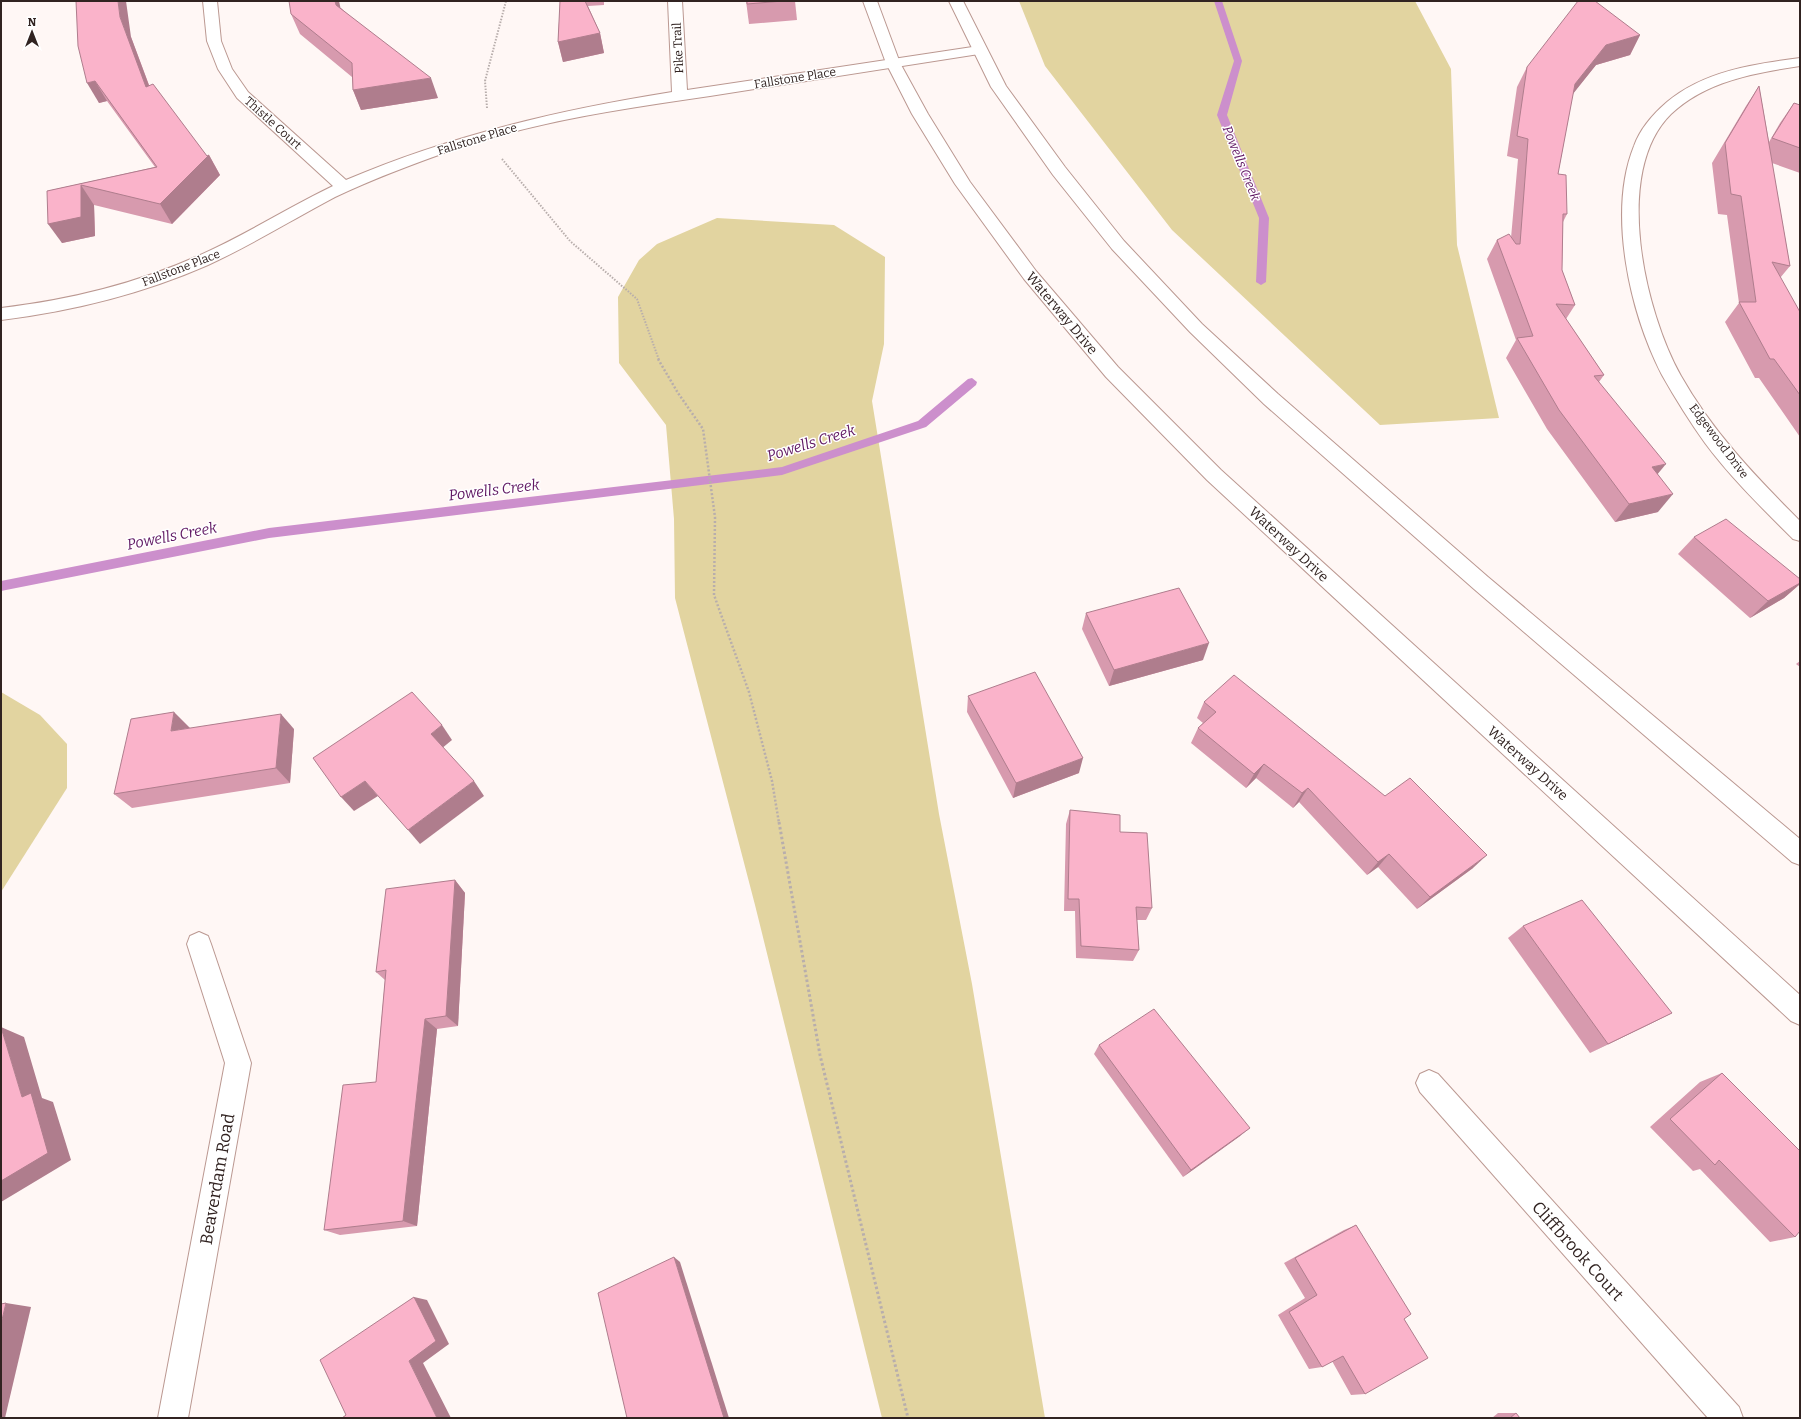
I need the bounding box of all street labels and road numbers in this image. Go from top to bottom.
street label: Pike Trail [670,22,686,74]
street label: Fallstone Place [753,65,837,91]
street label: Thistle Court [242,94,305,153]
street label: Fallstone Place [435,120,519,158]
street label: Fallstone Place [140,247,222,289]
street label: Waterway Drive [1022,269,1101,358]
street label: Edgewood Drive [1686,401,1752,481]
street label: Waterway Drive [1245,503,1332,586]
street label: Waterway Drive [1484,723,1571,804]
street label: Beaverdam Road [196,1112,239,1246]
street label: Cliffbrook Court [1527,1197,1628,1306]

